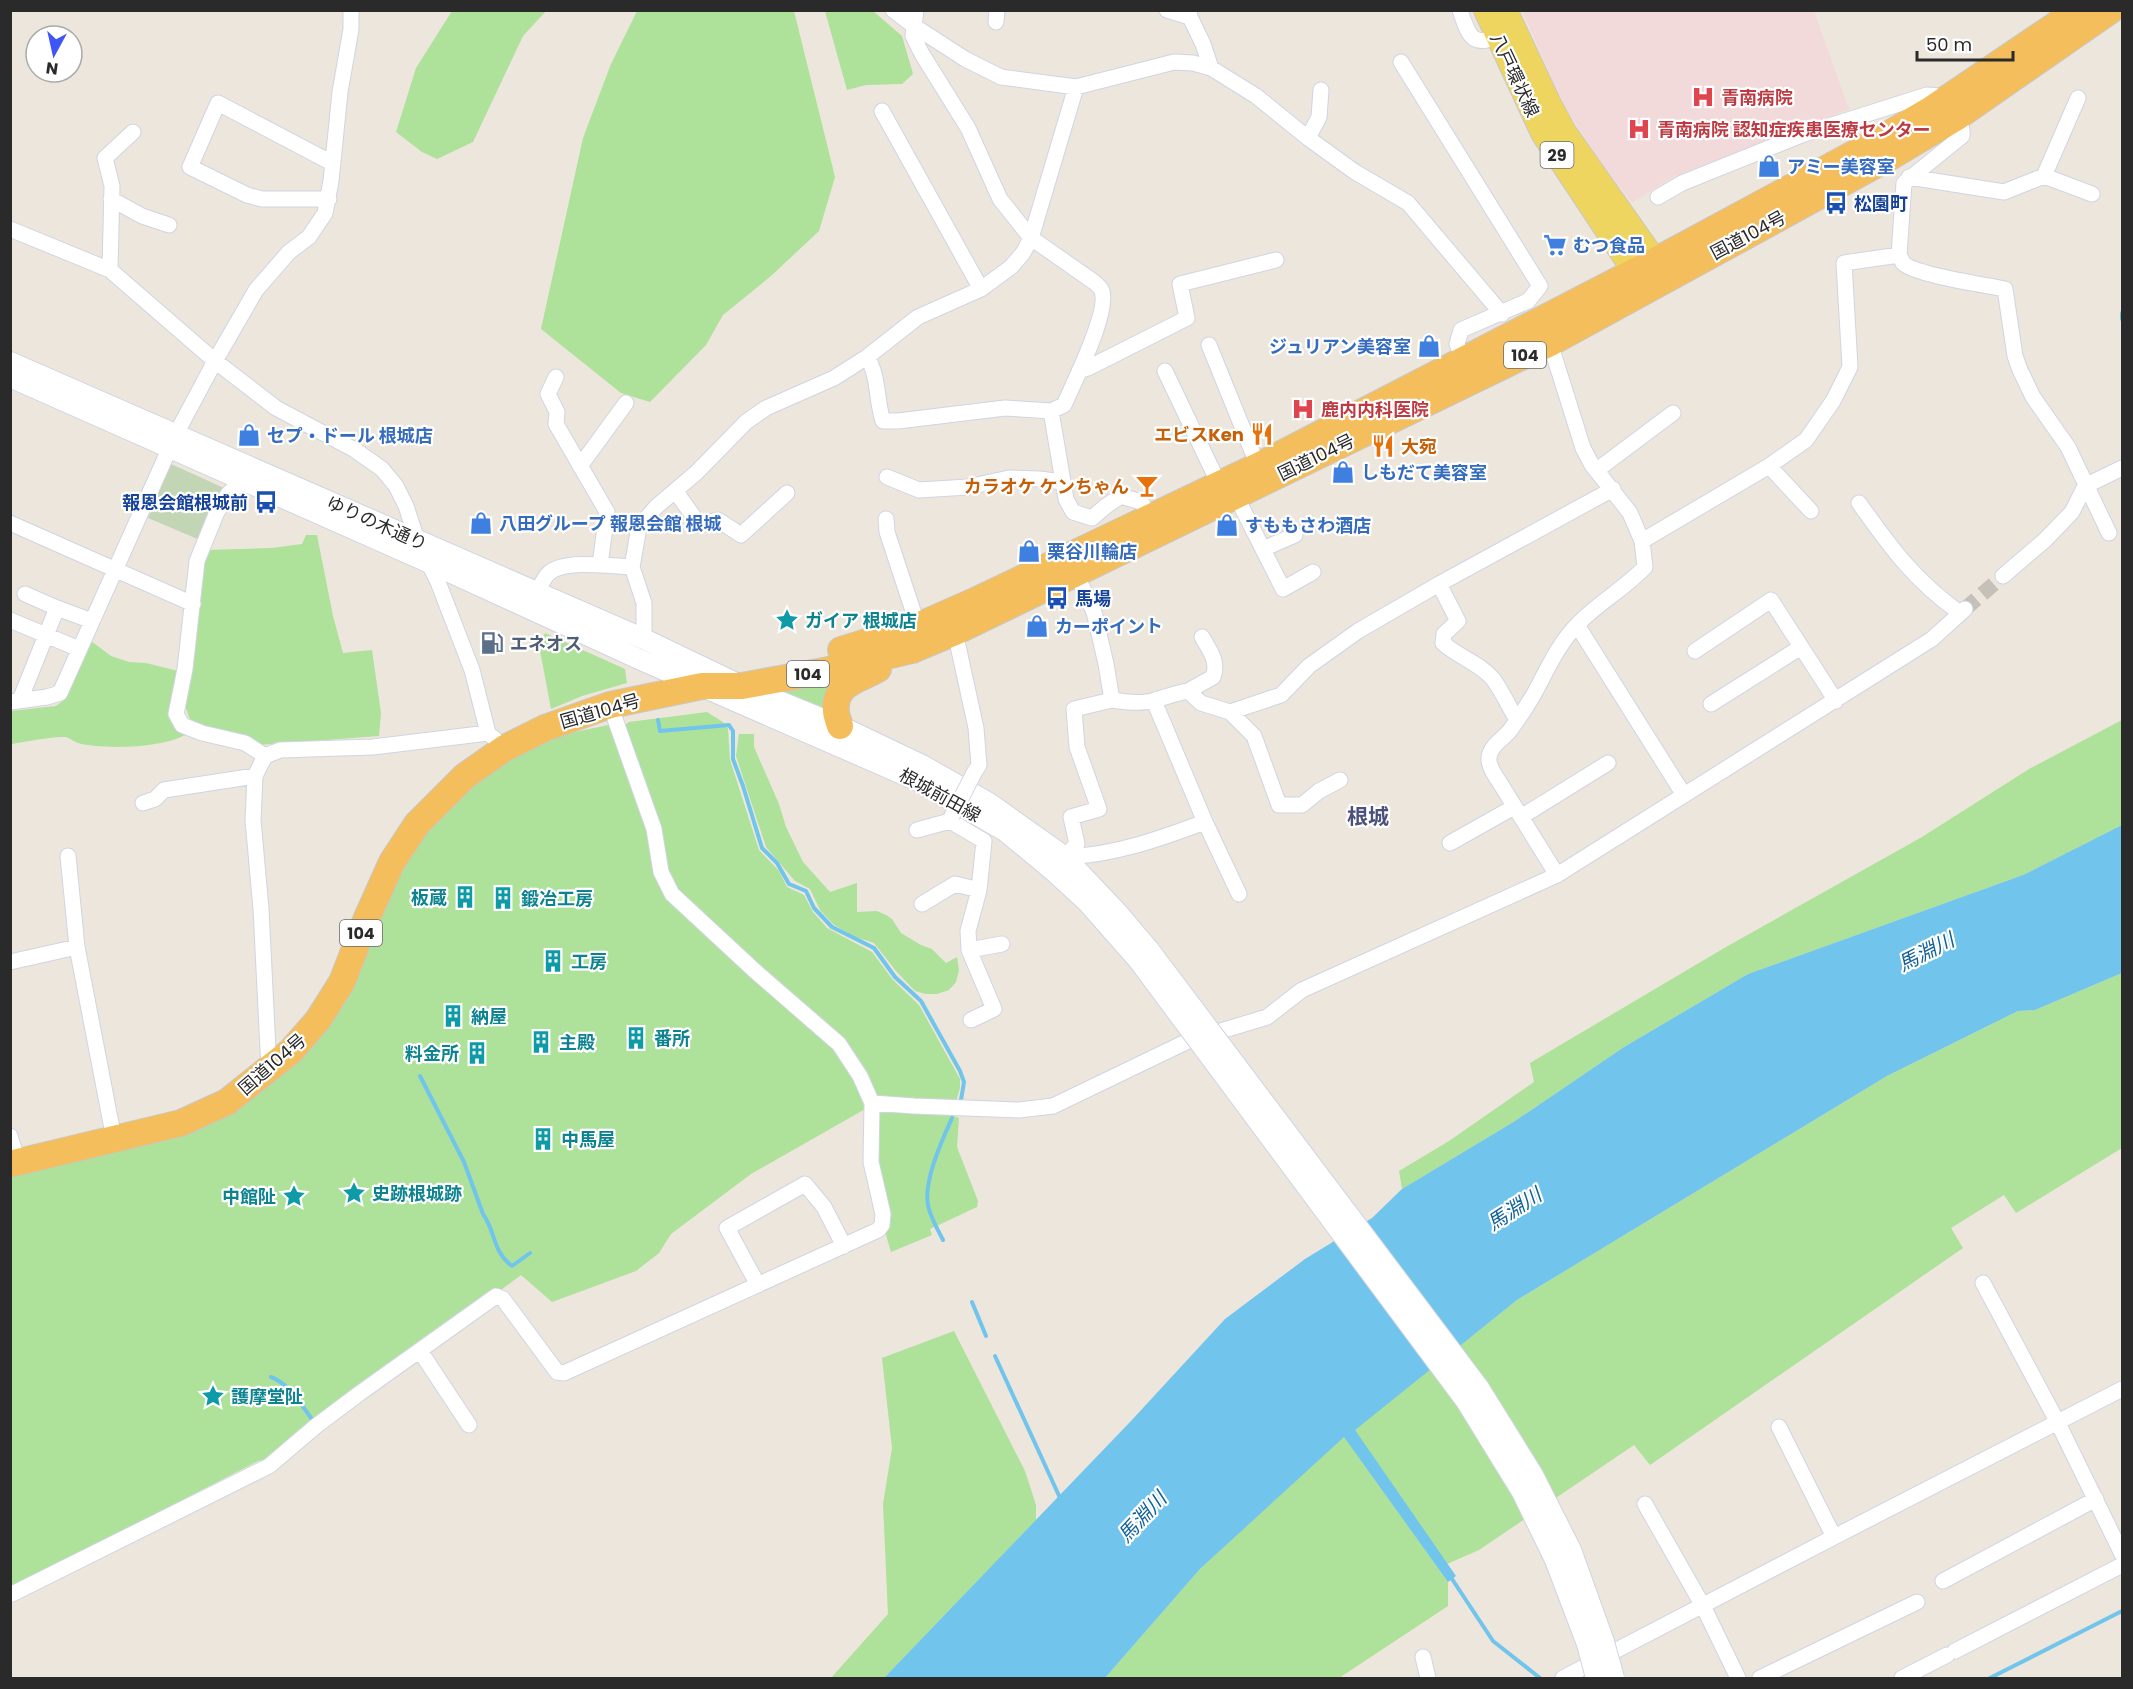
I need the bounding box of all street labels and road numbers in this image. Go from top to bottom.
street label: 八戸環状線 [1485,29,1545,121]
road number: 29 [1540,142,1574,168]
street label: 国道104号 [1706,205,1790,265]
road number: 104 [1504,342,1546,368]
street label: 国道104号 [1273,428,1359,486]
street label: ゆりの木通り [323,490,431,556]
road number: 104 [787,661,829,687]
street label: 国道104号 [557,688,643,734]
street label: 根城前田線 [895,762,985,828]
road number: 104 [340,920,382,946]
street label: 国道104号 [233,1028,311,1100]

